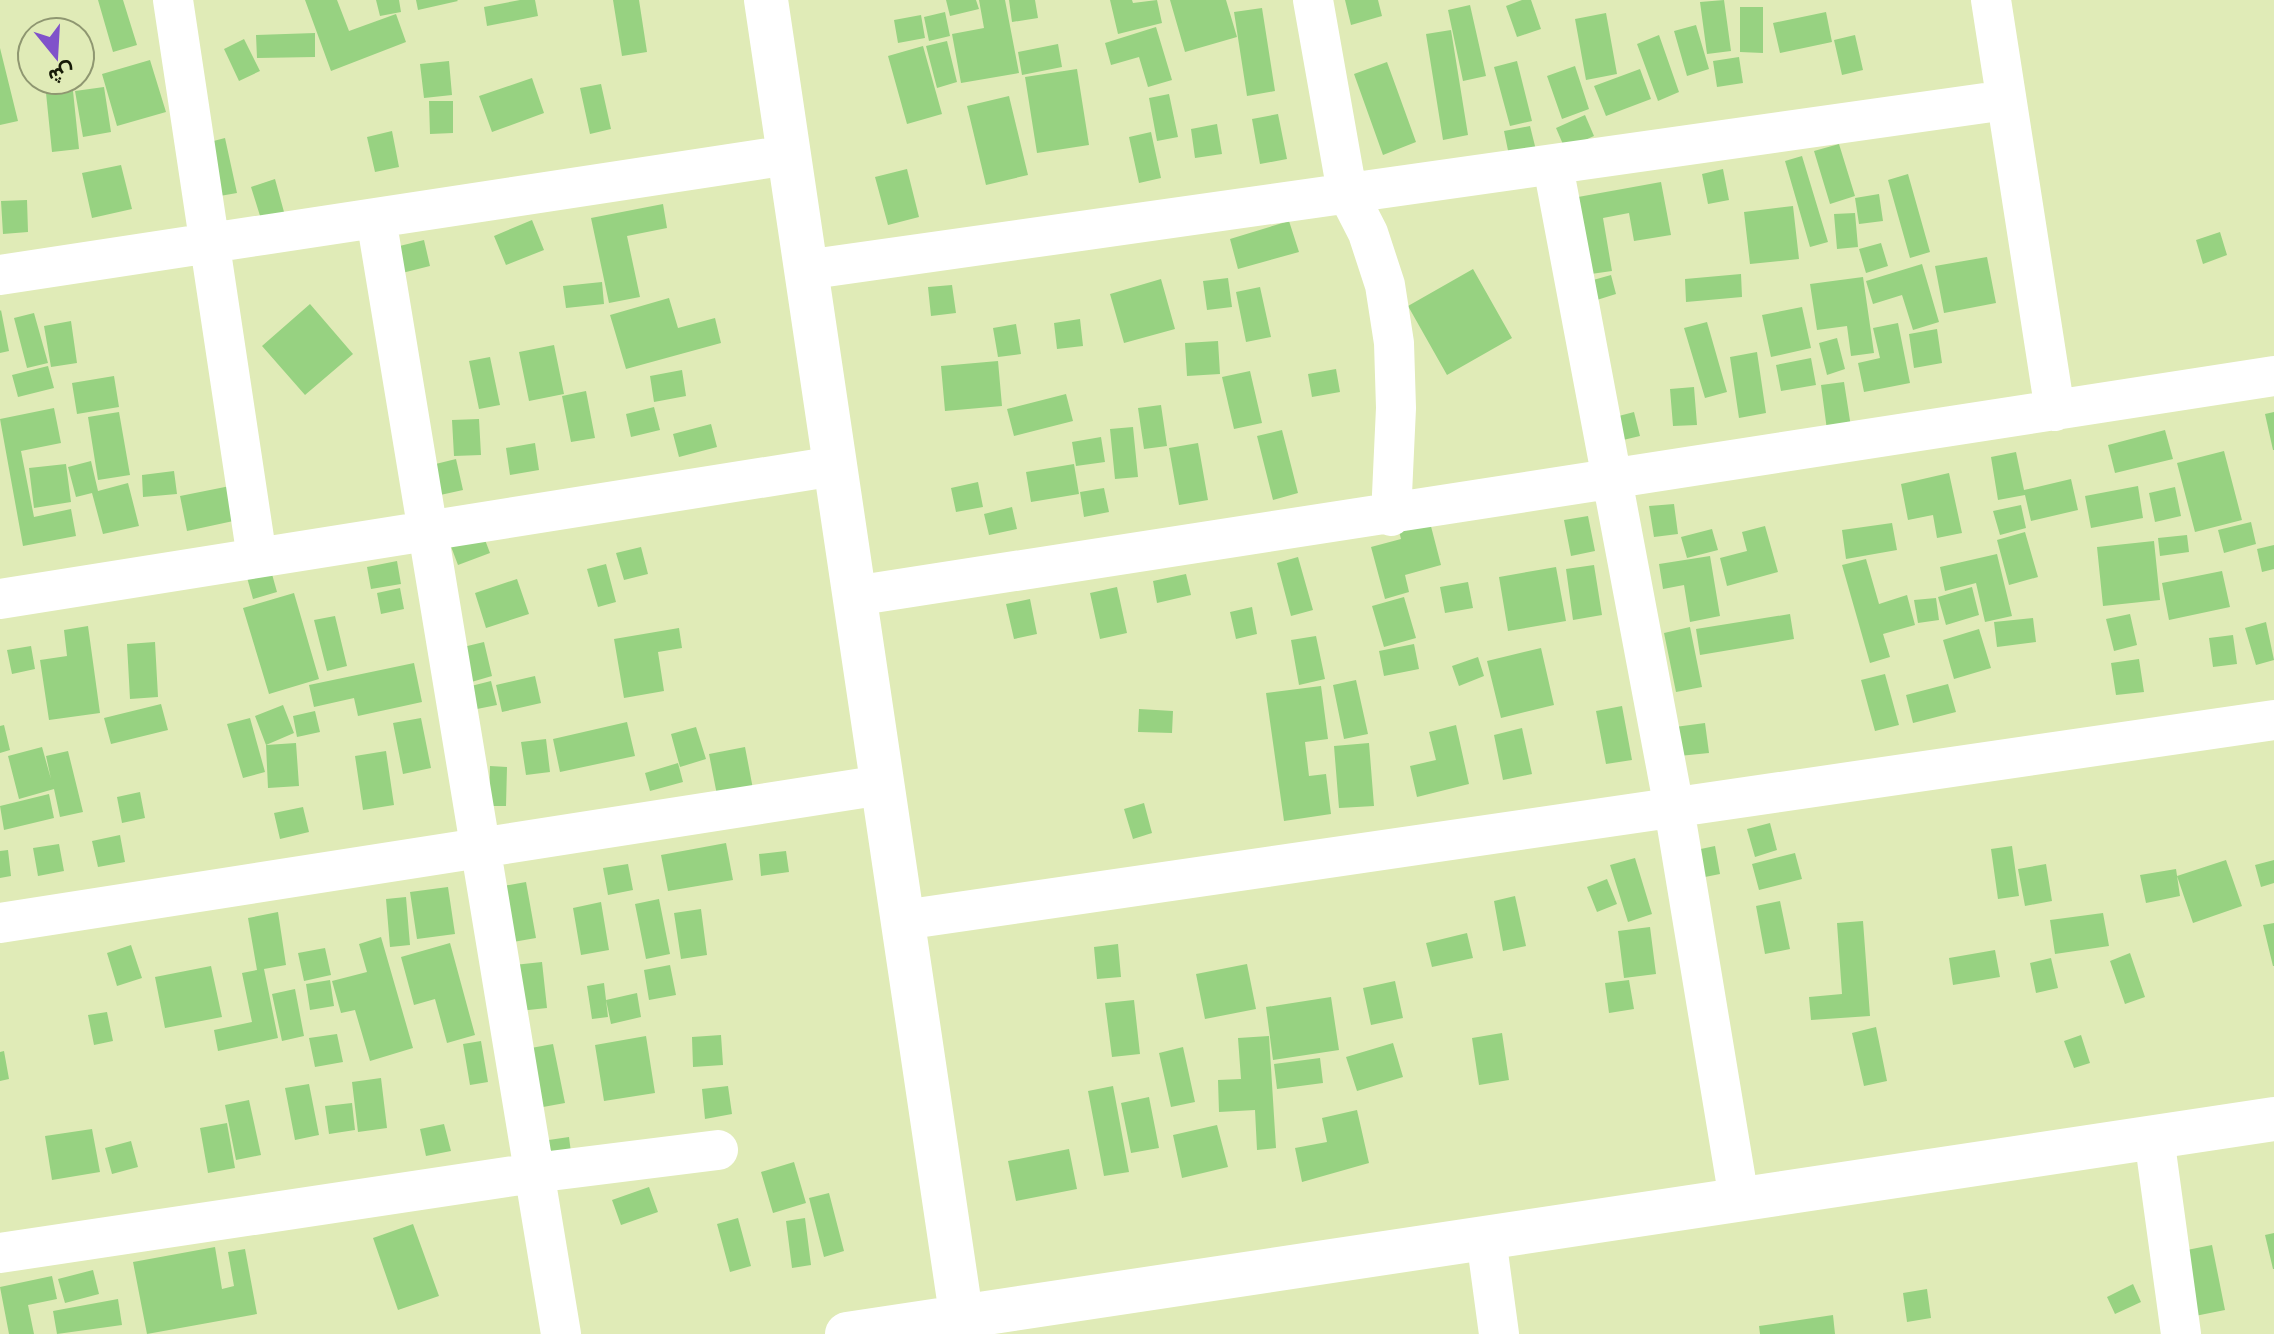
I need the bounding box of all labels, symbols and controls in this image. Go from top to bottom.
north arrow [16,16,96,96]
text: ش [45,57,79,93]

